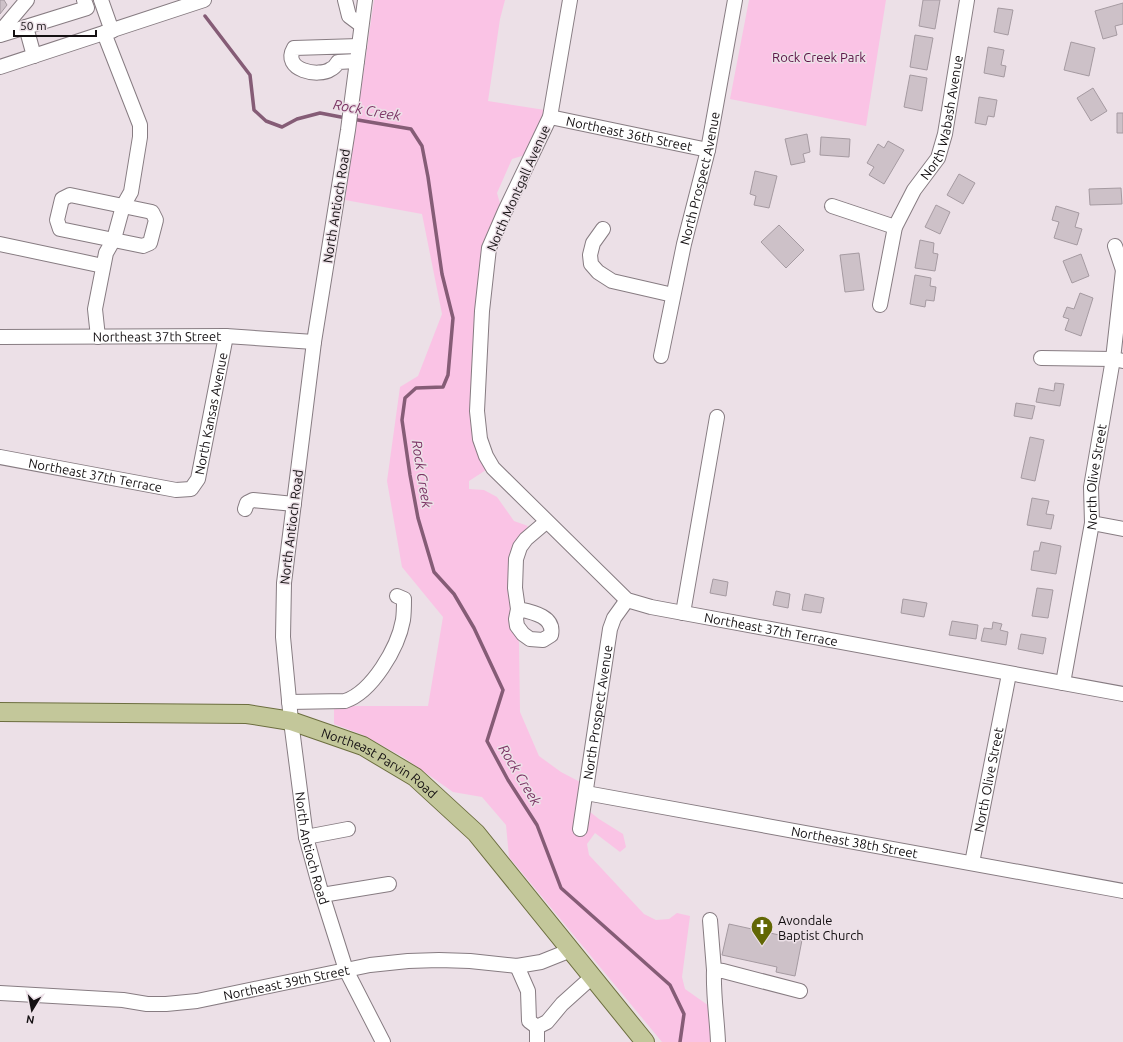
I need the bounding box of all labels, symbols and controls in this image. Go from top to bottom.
scale bar [14,12,96,38]
text: 50 m [20,19,47,32]
park label: Rock Creek Park [772,50,866,64]
street label: North Wabash Avenue [917,54,965,182]
water label: Rock Creek [332,96,403,124]
street label: North Prospect Avenue [677,111,722,246]
street label: Northeast 36th Street [565,114,694,154]
street label: North Montgall Avenue [484,123,552,253]
street label: North Antioch Road [320,148,352,264]
street label: Northeast 37th Street [93,329,221,344]
street label: North Kansas Avenue [192,351,230,476]
street label: North Olive Street [1084,423,1109,531]
water label: Rock Creek [409,439,435,510]
street label: Northeast 37th Terrace [27,455,163,494]
street label: North Antioch Road [277,469,305,585]
street label: Northeast 37th Terrace [703,610,839,648]
street label: North Prospect Avenue [580,644,615,781]
street label: Northeast Parvin Road [320,725,440,801]
street label: North Olive Street [971,726,1005,833]
water label: Rock Creek [496,742,545,809]
street label: North Antioch Road [293,791,332,906]
street label: Northeast 38th Street [790,824,919,860]
place label: Avondale Baptist Church [778,913,864,942]
church icon: Avondale Baptist Church [749,914,775,947]
street label: Northeast 39th Street [222,962,351,1002]
north arrow [12,990,52,1030]
text: N [25,1013,35,1026]

